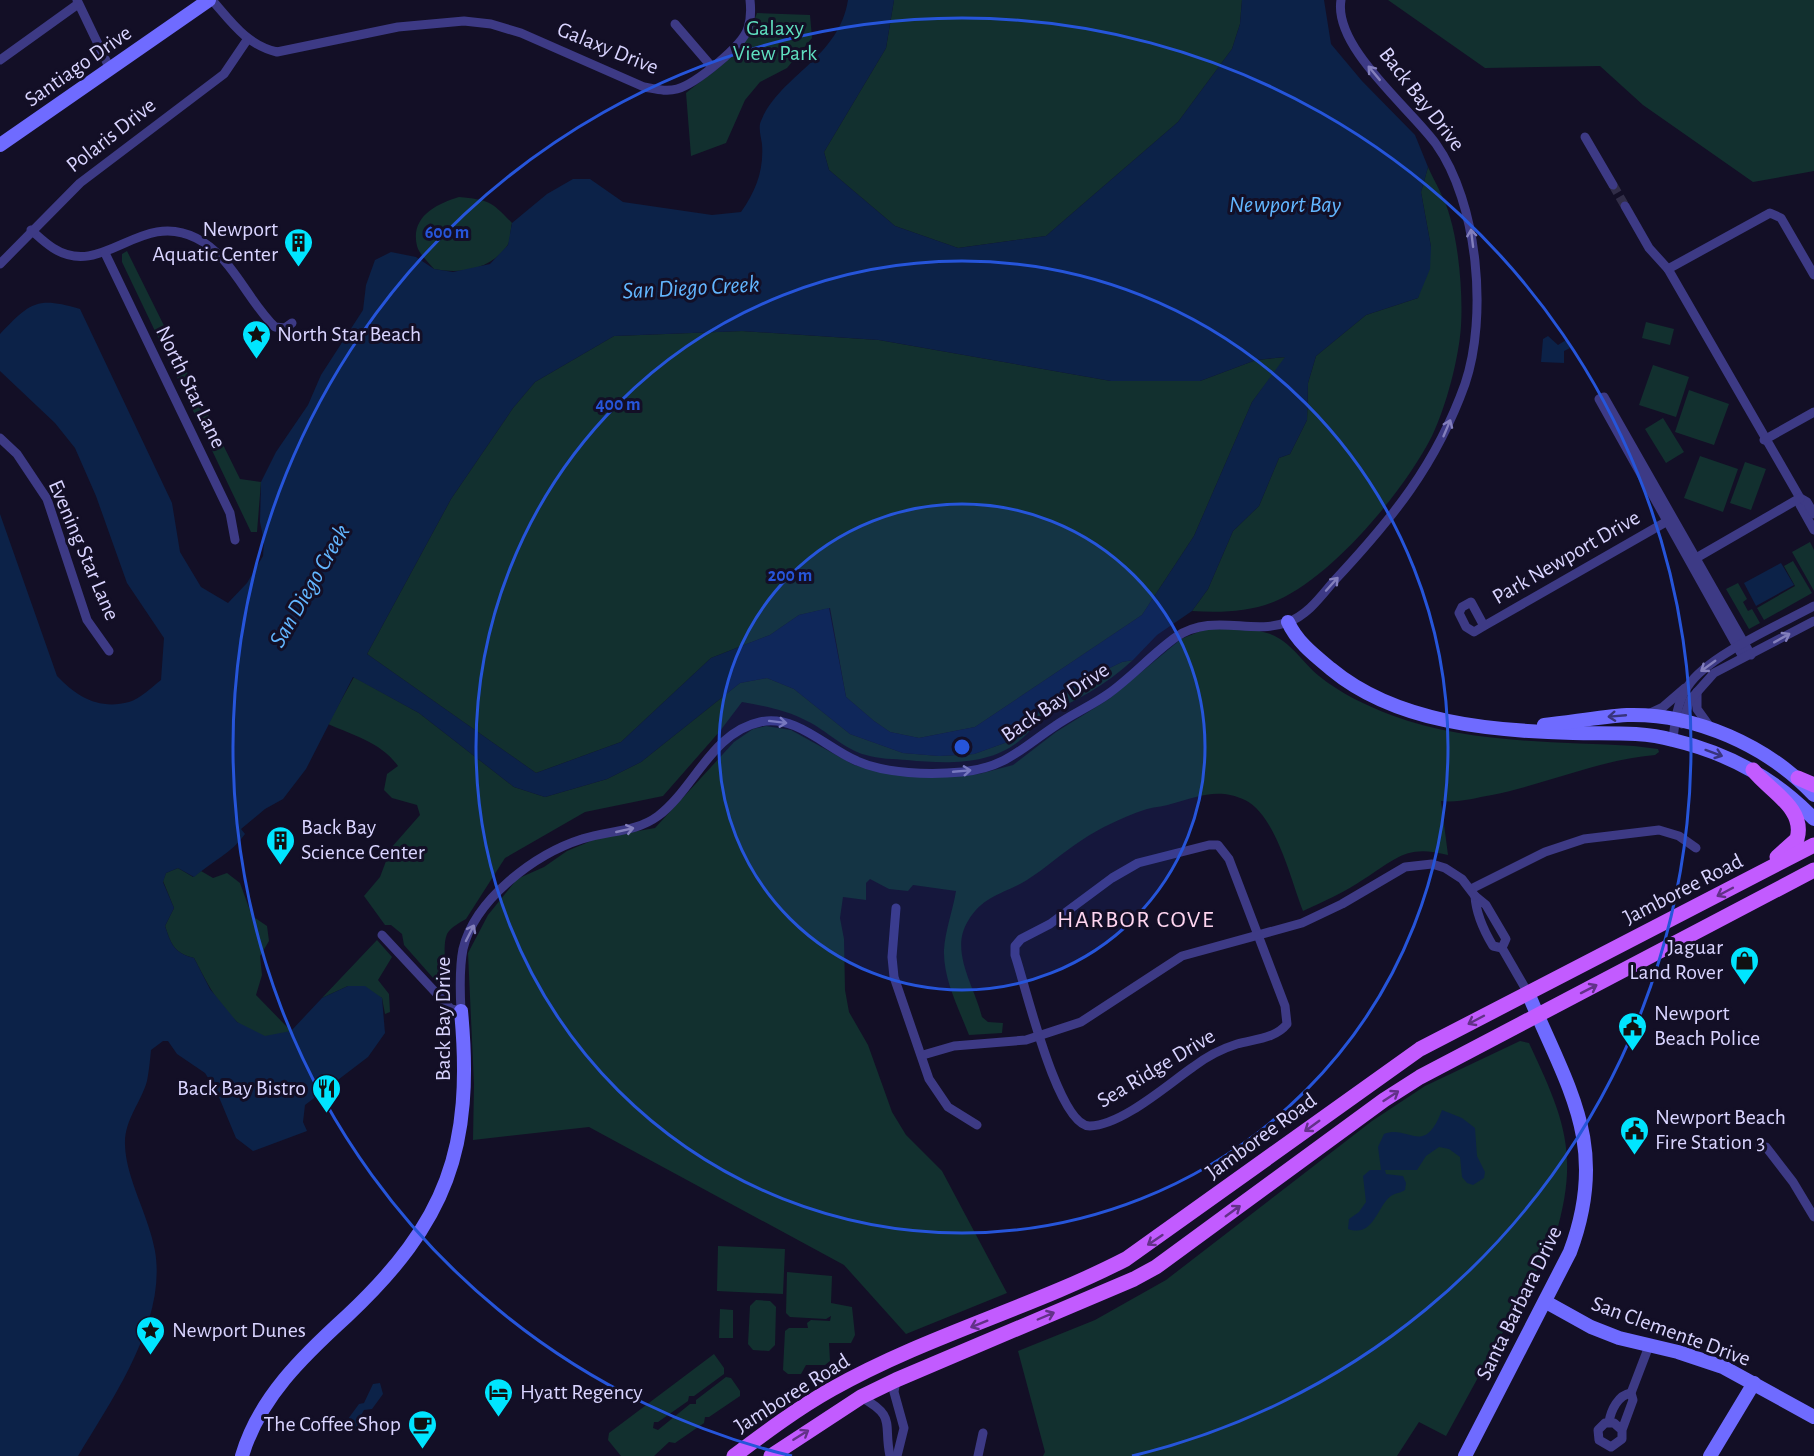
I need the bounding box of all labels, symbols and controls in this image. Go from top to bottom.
park label: Galaxy View Park [733,17,817,64]
street label: Galaxy Drive [554,18,662,78]
street label: Santiago Drive [21,21,135,111]
street label: Back Bay Drive [1375,43,1469,155]
one-way arrow [1368,65,1381,81]
street label: Polaris Drive [62,93,160,177]
water label: Newport Bay [1229,193,1341,217]
place label: Newport Aquatic Center [152,218,278,265]
text: 600 m [425,224,469,242]
building icon: Newport Aquatic Center [283,226,315,268]
one-way arrow [1466,228,1477,248]
water label: San Diego Creek [622,272,760,304]
place icon: North Star Beach [240,318,272,360]
street label: North Star Lane [152,322,230,452]
place label: North Star Beach [277,323,421,345]
text: 400 m [595,396,641,414]
one-way arrow [1442,419,1453,437]
street label: Evening Star Lane [45,477,123,623]
street label: Park Newport Drive [1488,506,1644,608]
water label: San Diego Creek [265,521,355,651]
text: 200 m [768,567,812,585]
one-way arrow [1325,576,1339,591]
one-way arrow [1773,632,1791,643]
street label: Back Bay Drive [997,658,1113,746]
one-way arrow [1701,660,1717,672]
one-way arrow [1607,711,1627,722]
one-way arrow [767,717,787,728]
centre of rings [952,737,972,757]
one-way arrow [1704,748,1722,759]
one-way arrow [951,766,971,777]
place label: Back Bay Science Center [301,816,425,863]
one-way arrow [615,823,634,835]
building icon: Back Bay Science Center [264,824,296,866]
street label: Jamboree Road [1620,850,1746,928]
one-way arrow [1717,886,1734,898]
district label: HARBOR COVE [1057,908,1215,932]
one-way arrow [465,925,476,943]
place label: Jaguar Land Rover [1629,936,1723,983]
shop icon: Jaguar Land Rover [1728,944,1760,986]
street label: Back Bay Drive [432,957,454,1081]
one-way arrow [1580,983,1597,995]
place label: Newport Beach Police [1654,1002,1760,1049]
public building icon: Newport Beach Police [1617,1010,1649,1052]
one-way arrow [1468,1014,1485,1026]
street label: Sea Ridge Drive [1093,1024,1219,1112]
restaurant icon: Back Bay Bistro [311,1072,343,1114]
place label: Back Bay Bistro [177,1077,306,1099]
street label: Jamboree Road [1202,1089,1320,1183]
one-way arrow [1382,1089,1399,1101]
place label: Newport Beach Fire Station 3 [1655,1106,1786,1153]
public building icon: Newport Beach Fire Station 3 [1618,1114,1650,1156]
one-way arrow [1305,1120,1321,1132]
one-way arrow [1225,1205,1241,1217]
street label: Santa Barbara Drive [1472,1222,1566,1384]
one-way arrow [1146,1234,1163,1247]
street label: San Clemente Drive [1589,1292,1753,1370]
one-way arrow [1036,1310,1055,1321]
place icon: Newport Dunes [135,1314,167,1356]
place label: Newport Dunes [172,1319,306,1341]
one-way arrow [970,1319,989,1330]
street label: Jamboree Road [731,1349,853,1437]
hotel icon: Hyatt Regency [483,1376,515,1418]
place label: Hyatt Regency [520,1381,643,1403]
cafe icon: The Coffee Shop [406,1408,438,1450]
place label: The Coffee Shop [263,1413,401,1435]
one-way arrow [792,1428,809,1440]

